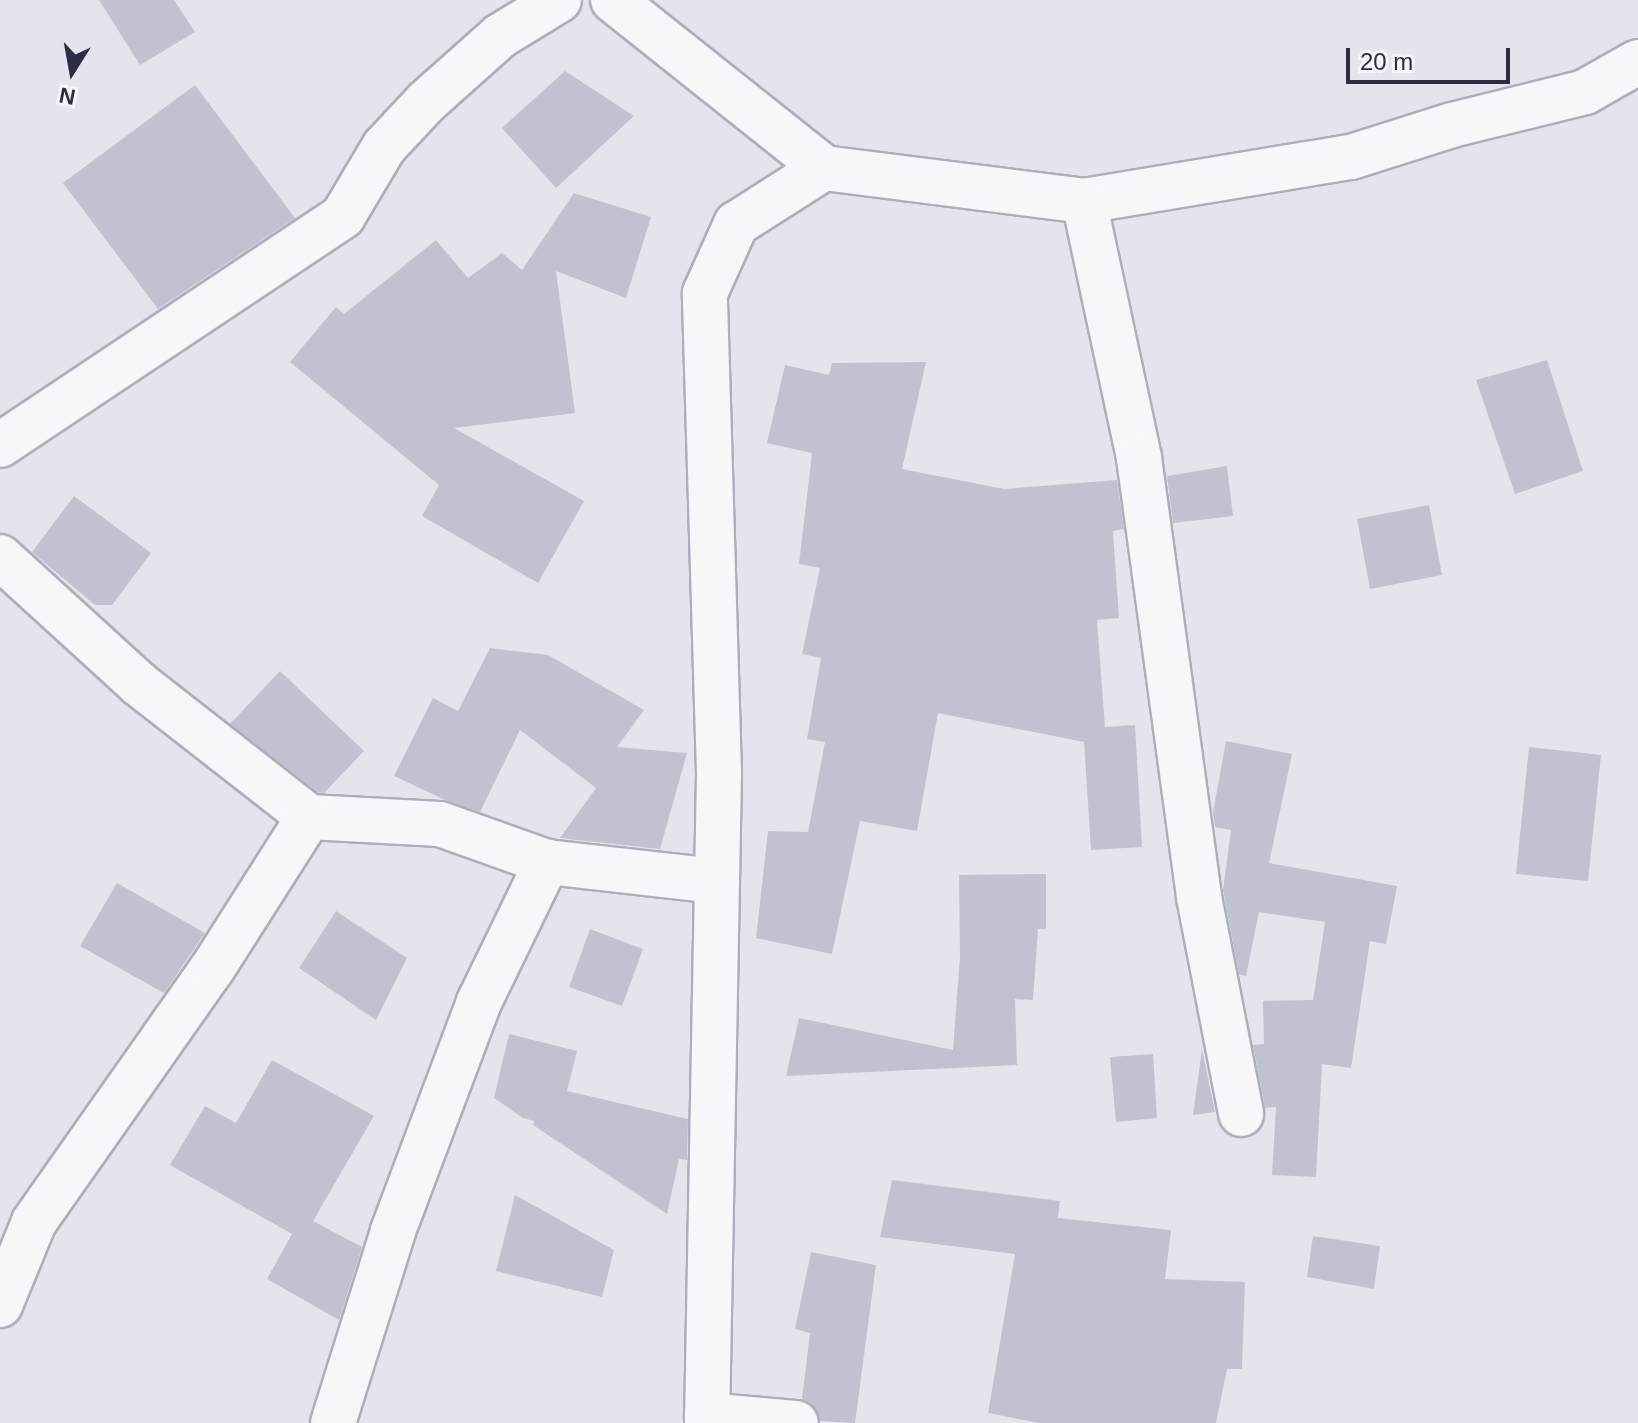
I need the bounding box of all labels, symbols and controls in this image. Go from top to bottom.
north arrow [32,32,112,112]
scale bar [1350,32,1514,82]
text: 20 m [1360,48,1413,75]
text: N [57,82,78,110]

